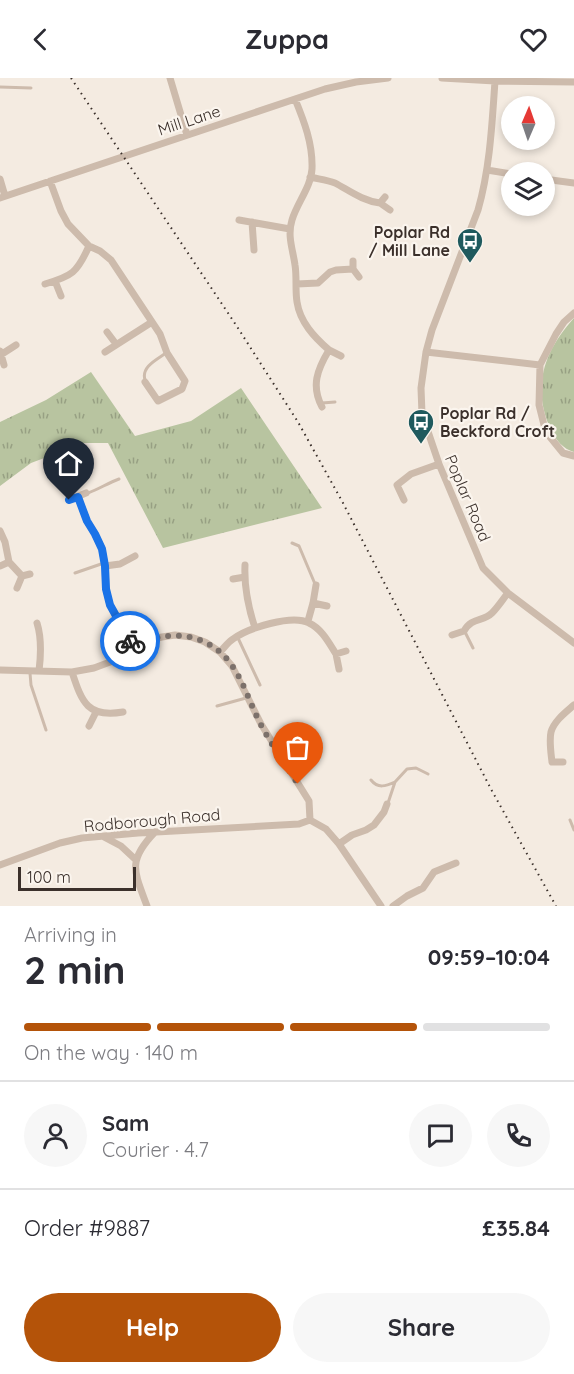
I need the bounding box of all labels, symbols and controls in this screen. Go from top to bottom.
text: Zuppa [245,22,329,56]
icon: back [24,23,57,56]
icon: heart [517,23,550,56]
north arrow [501,96,555,150]
map controls [501,96,555,216]
street label: Mill Lane [155,100,223,140]
button: layers [501,162,555,216]
place label: Poplar Rd / Mill Lane [368,222,450,260]
bus stop icon: Poplar Rd / Mill Lane [455,226,485,264]
place label: Poplar Rd / Beckford Croft [440,403,555,441]
bus stop icon: Poplar Rd / Beckford Croft [406,407,436,445]
pin [43,438,94,500]
icon: home [52,447,85,480]
street label: Poplar Road [441,452,495,544]
courier [100,611,160,671]
icon: bike [114,625,147,658]
pin [272,722,323,784]
icon: bag [281,731,314,764]
street label: Rodborough Road [83,804,221,836]
scale bar [18,864,136,892]
text: 100 m [27,867,71,887]
text: Arriving in [24,922,117,947]
text: 09:59–10:04 [428,943,550,971]
text: 2 min [24,945,126,994]
text: On the way · 140 m [24,1040,198,1065]
button: person [24,1104,87,1167]
button: chat [409,1104,472,1167]
button: phone [487,1104,550,1167]
text: Sam [102,1109,149,1137]
text: Courier · 4.7 [102,1137,209,1162]
text: Order #9887 [24,1214,150,1242]
text: £35.84 [482,1214,550,1242]
button: Help [24,1293,281,1362]
button: Share [293,1293,550,1362]

